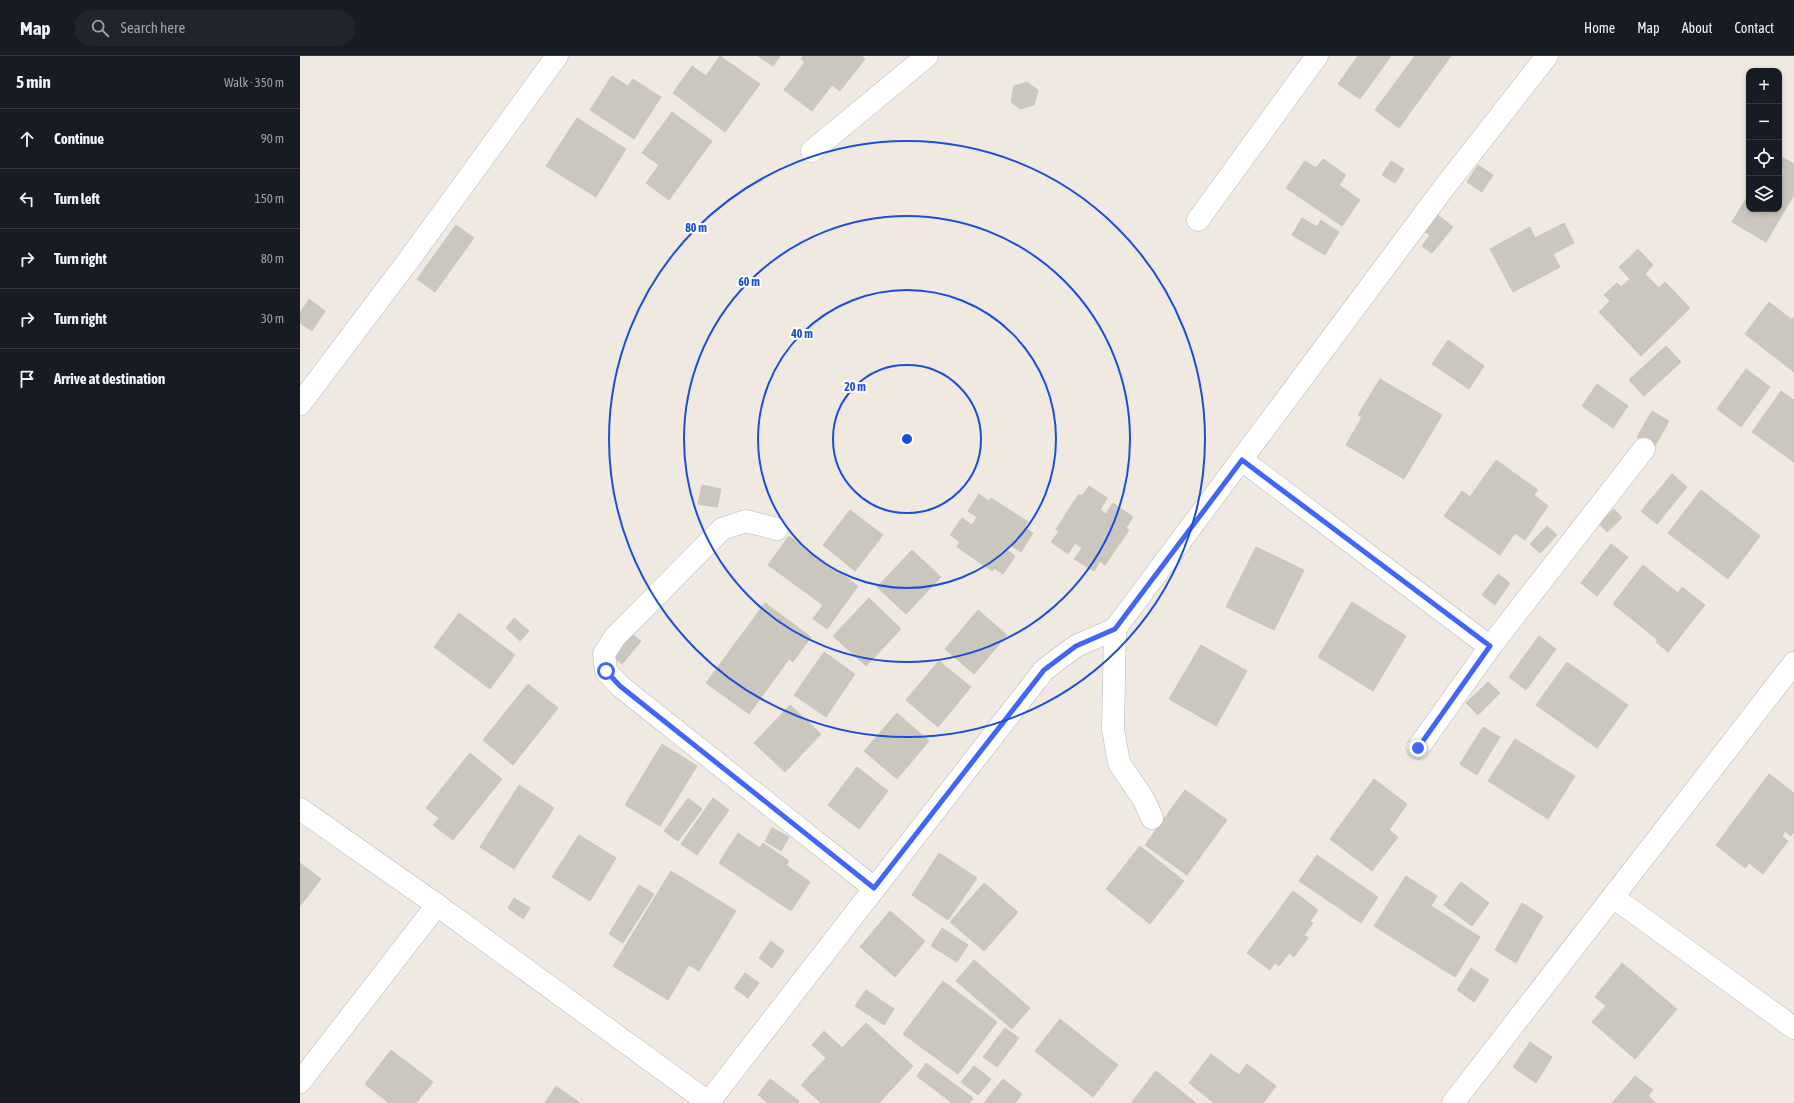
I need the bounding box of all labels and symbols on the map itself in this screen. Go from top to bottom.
text: 80 m [685,221,707,235]
text: 60 m [738,275,760,289]
text: 40 m [790,327,813,341]
text: 20 m [844,380,866,394]
centre of rings [900,432,914,446]
route start [597,662,615,680]
route end [1409,739,1427,757]

